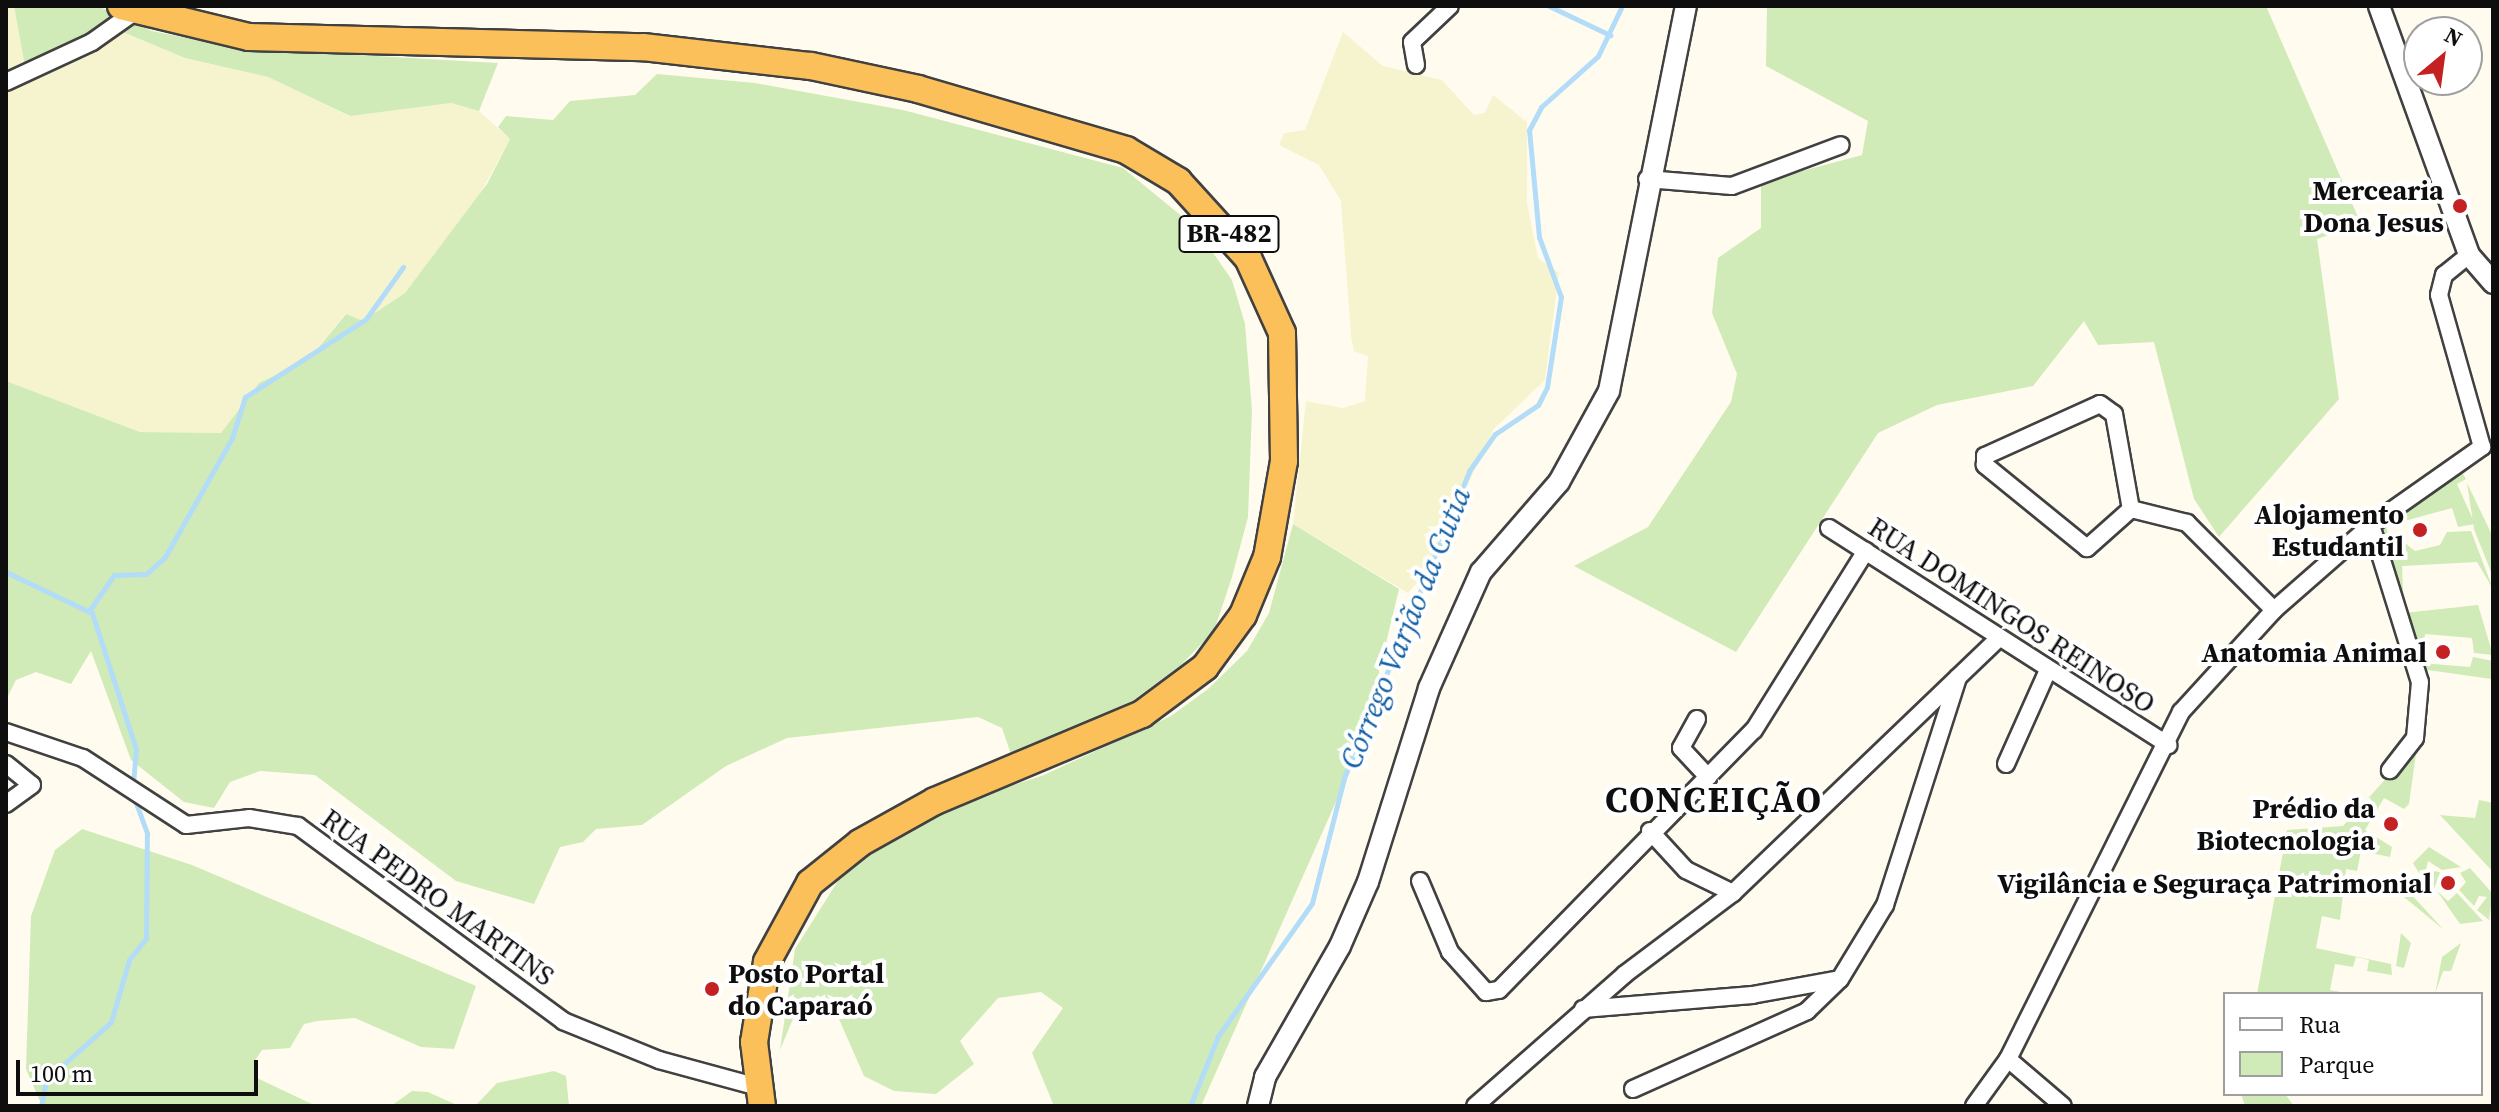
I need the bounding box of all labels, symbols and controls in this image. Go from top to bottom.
north arrow [2403,16,2483,96]
text: N [2439,20,2468,54]
place label: Mercearia Dona Jesus [2303,173,2444,239]
marker: Mercearia Dona Jesus [2451,197,2469,215]
road number: BR-482 [1177,212,1281,256]
water label: Córrego Varjão da Cutia [1333,482,1479,774]
place label: Alojamento Estudantil [2254,497,2404,563]
street label: RUA DOMINGOS REINOSO [1862,510,2162,720]
marker: Alojamento Estudantil [2411,521,2429,539]
place label: Anatomia Animal [2201,635,2427,669]
marker: Anatomia Animal [2434,643,2452,661]
district label: CONCEIÇÃO [1605,778,1823,822]
place label: Prédio da Biotecnologia [2197,791,2375,857]
street label: RUA PEDRO MARTINS [315,801,561,993]
marker: Prédio da Biotecnologia [2382,815,2400,833]
place label: Vigilância e Seguraça Patrimonial [1997,866,2432,900]
marker: Vigilância e Seguraça Patrimonial [2439,874,2457,892]
place label: Posto Portal do Caparaó [728,956,884,1022]
marker: Posto Portal do Caparaó [703,980,721,998]
legend [2223,992,2483,1096]
text: Rua [2299,1008,2341,1041]
scale bar [20,1044,262,1094]
text: Parque [2299,1048,2375,1081]
text: 100 m [30,1057,93,1090]

